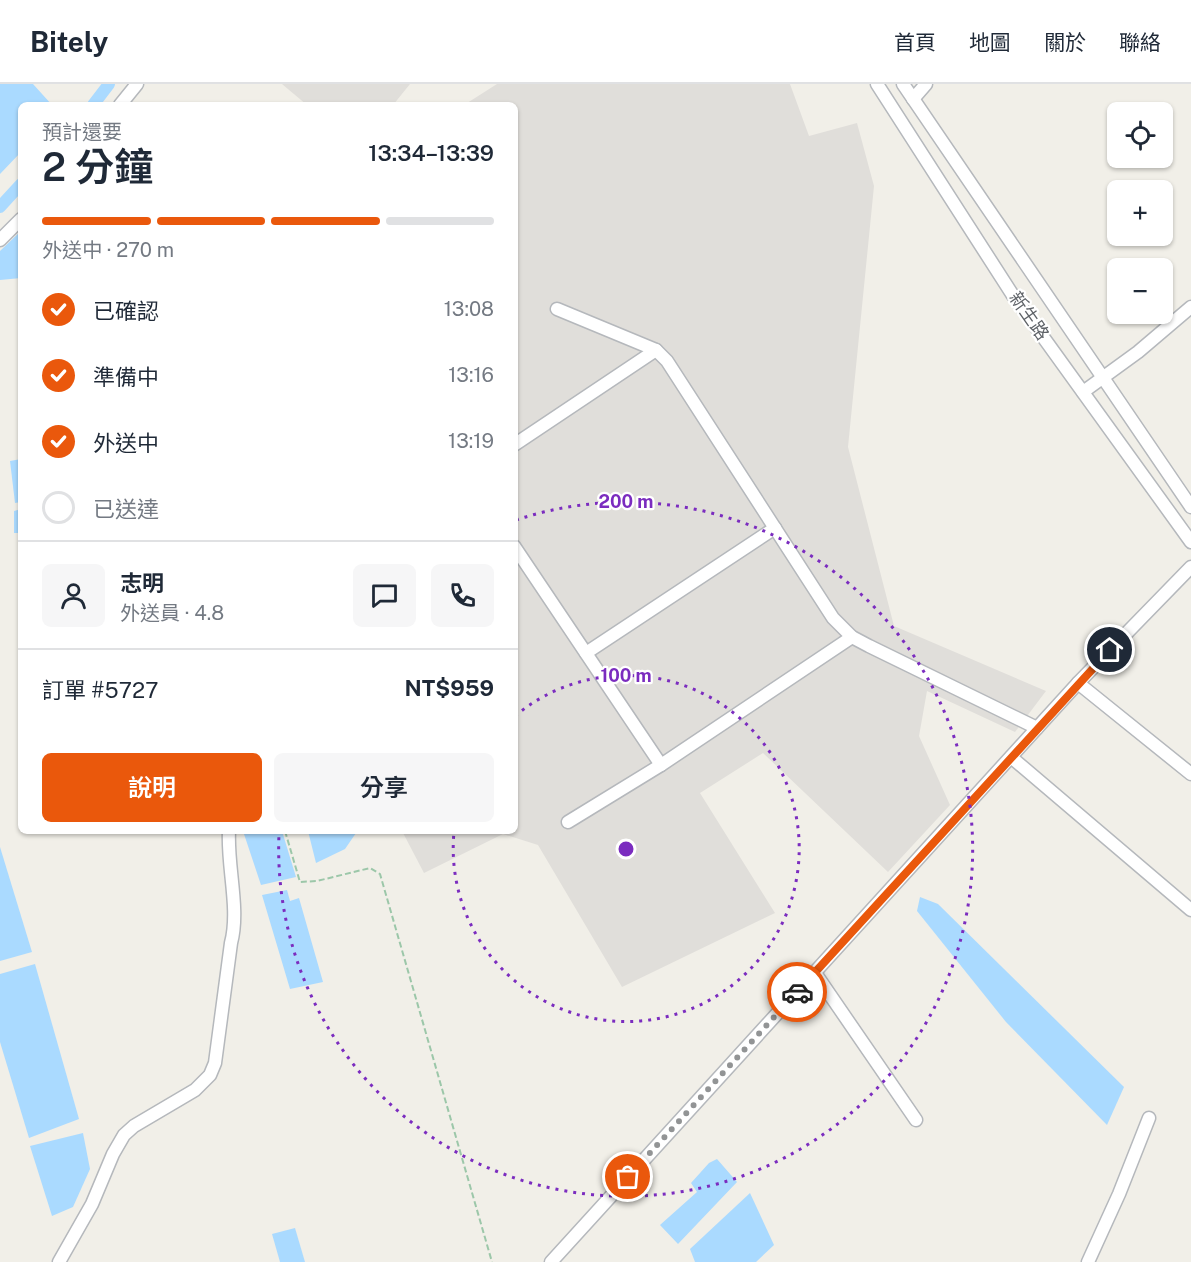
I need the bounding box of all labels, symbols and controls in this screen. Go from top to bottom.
text: Bitely [30,25,108,58]
text: 首頁 [894,30,936,55]
text: 地圖 [969,30,1011,55]
text: 關於 [1044,30,1086,55]
text: 聯絡 [1119,30,1161,55]
map controls [1107,102,1173,324]
button: locate [1107,102,1173,168]
text: 預計還要 [42,120,122,144]
text: 13:34–13:39 [368,140,494,166]
text: 2 分鐘 [42,144,153,190]
button: + [1107,180,1173,246]
text: 外送中 · 270 m [42,238,174,262]
button: − [1107,258,1173,324]
street label: 新生路 [1005,288,1053,344]
icon: check [42,293,75,326]
text: 13:08 [444,297,494,321]
text: 已確認 [93,298,159,324]
icon: check [42,359,75,392]
text: 13:16 [448,363,494,387]
text: 準備中 [93,364,159,390]
icon: check [42,425,75,458]
text: 13:19 [448,429,494,453]
text: 外送中 [93,430,159,456]
text: 200 m [599,491,653,512]
text: 已送達 [93,496,159,522]
button: person [42,564,105,627]
button: chat [353,564,416,627]
button: phone [431,564,494,627]
text: 志明 [120,570,164,596]
text: 外送員 · 4.8 [120,601,224,625]
pin [1084,624,1135,675]
icon: home [1093,633,1126,666]
text: 100 m [600,665,652,686]
text: NT$959 [404,675,494,701]
text: 訂單 #5727 [42,677,158,703]
button: 說明 [42,753,262,822]
button: 分享 [274,753,494,822]
centre of rings [616,839,636,859]
courier [767,962,827,1022]
icon: car [781,976,814,1009]
pin [602,1151,653,1202]
icon: bag [611,1160,644,1193]

